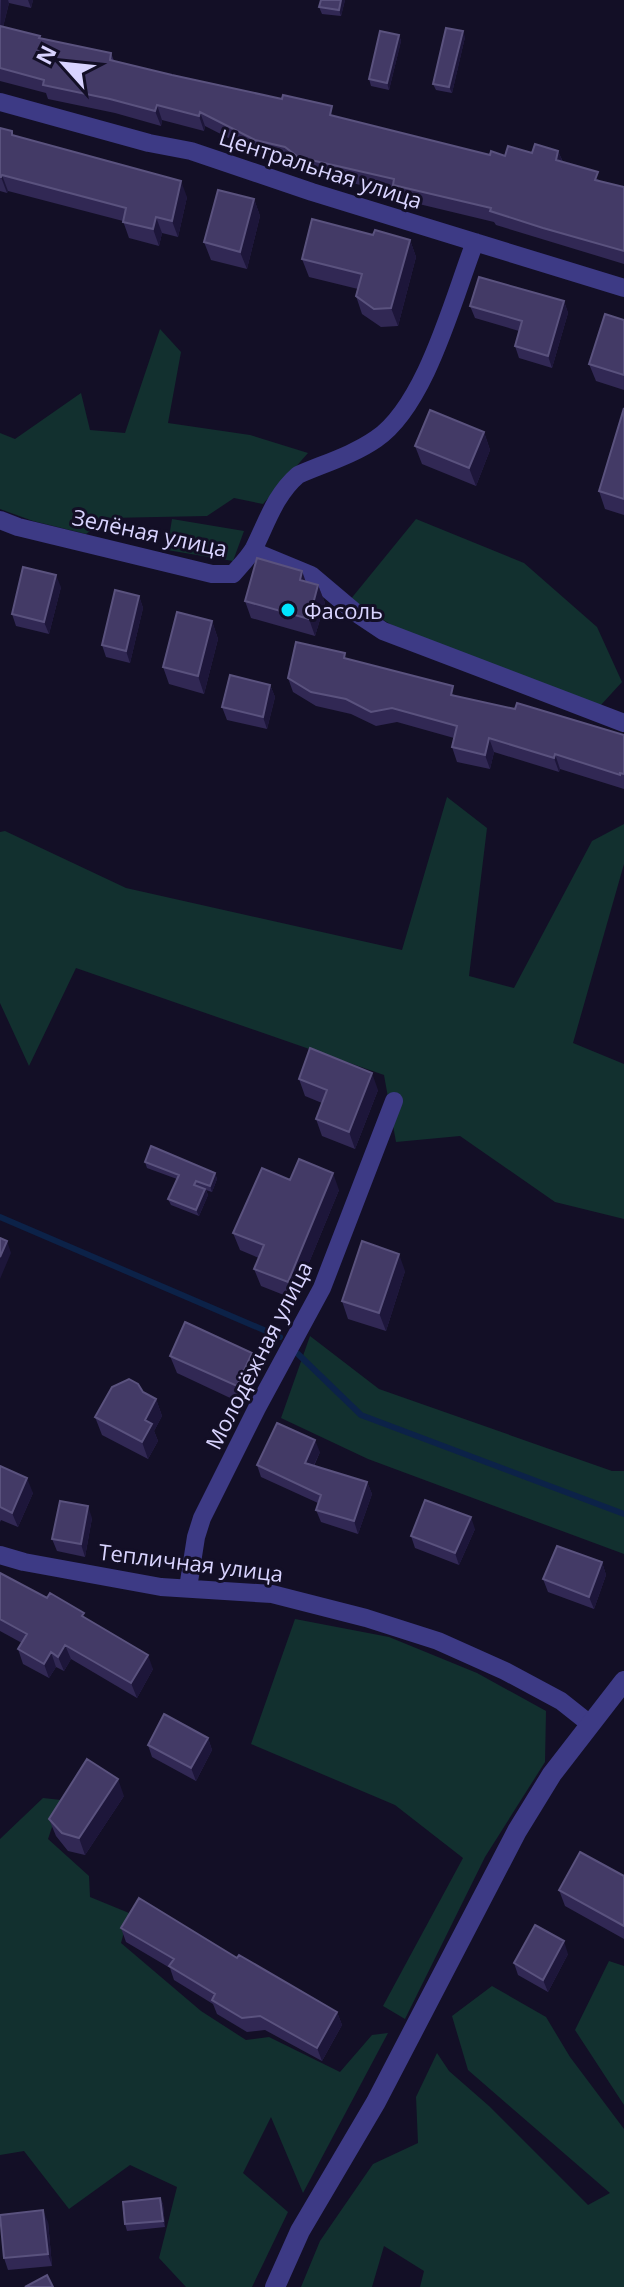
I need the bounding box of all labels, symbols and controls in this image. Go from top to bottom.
north arrow [24,24,104,104]
text: N [28,40,63,69]
street label: Центральная улица [216,121,426,215]
street label: Зелёная улица [70,501,230,563]
place label: Фасоль [304,595,383,625]
marker: Фасоль [279,601,297,619]
street label: Молодёжная улица [197,1256,319,1454]
street label: Тепличная улица [97,1536,285,1588]

